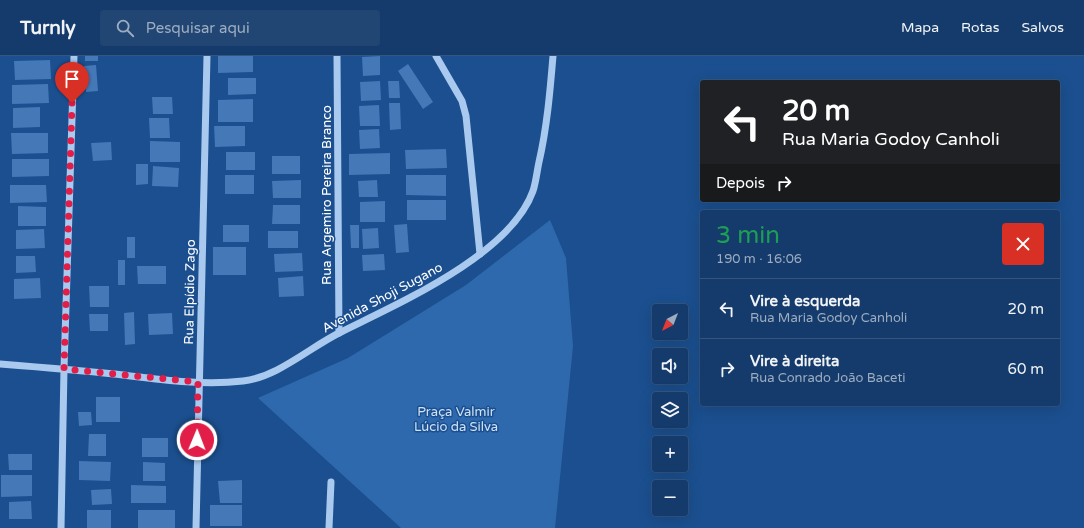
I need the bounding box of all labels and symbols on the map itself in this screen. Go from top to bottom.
pin [55,62,89,103]
street label: Rua Argemiro Pereira Branco [319,105,335,285]
street label: Rua Elpídio Zago [181,239,199,345]
street label: Avenida Shoji Sugano [319,259,446,336]
north arrow [652,304,688,340]
park label: Praça Valmir Lúcio da Silva [414,404,498,435]
position arrow [176,419,218,461]

